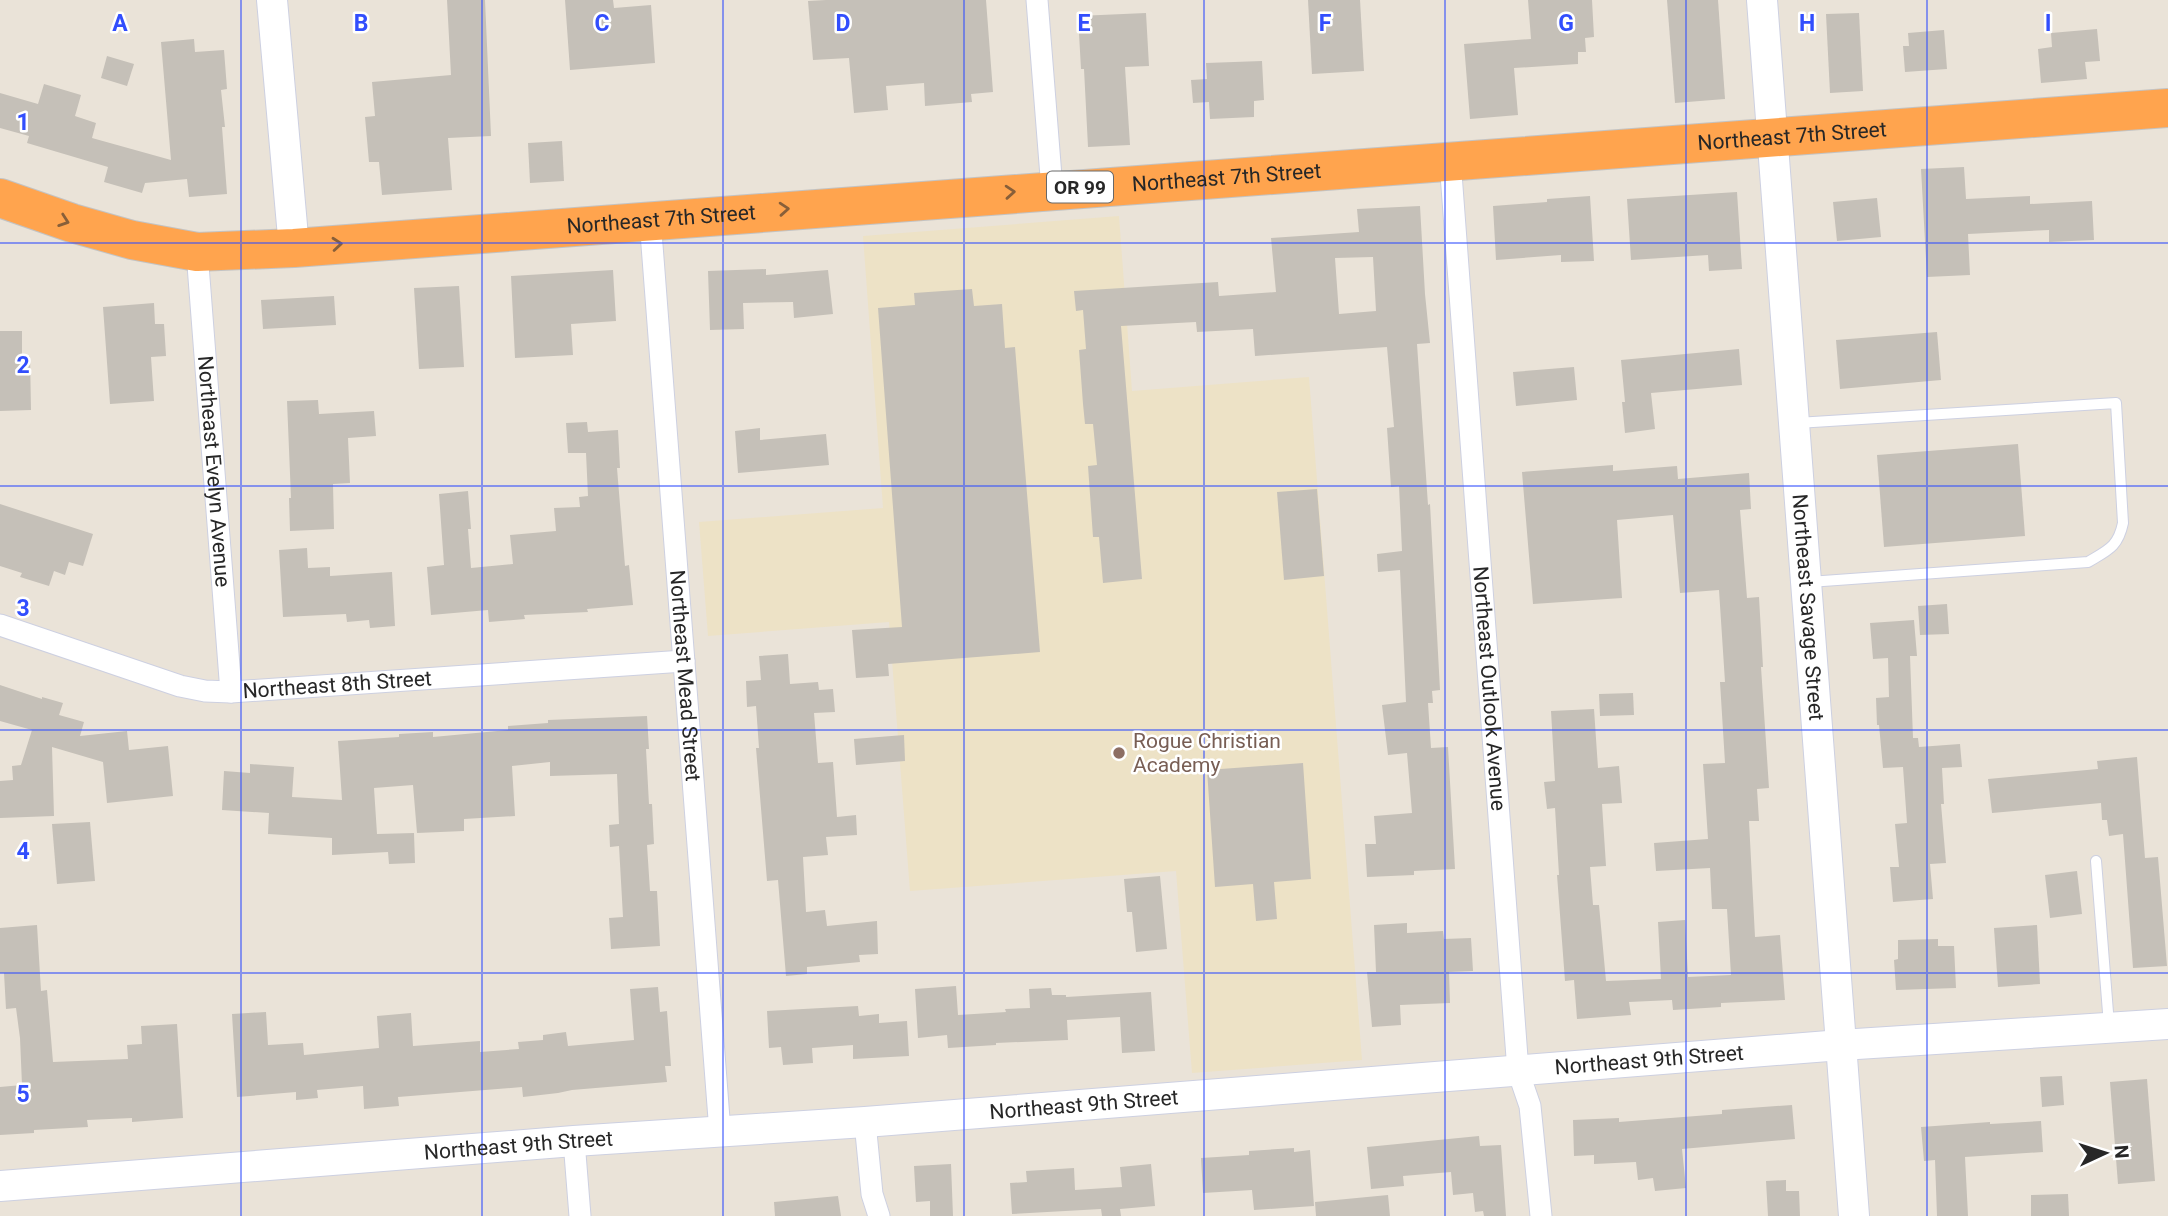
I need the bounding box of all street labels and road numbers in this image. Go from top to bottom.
street label: Northeast 7th Street [1697,117,1888,155]
street label: Northeast 7th Street [1131,159,1322,196]
road number: OR 99 [1047,172,1113,202]
street label: Northeast 7th Street [566,200,757,239]
street label: Northeast Evelyn Avenue [193,355,235,588]
street label: Northeast Savage Street [1787,493,1828,722]
street label: Northeast Outlook Avenue [1468,565,1511,812]
street label: Northeast Mead Street [665,569,705,782]
street label: Northeast 8th Street [242,666,433,703]
street label: Northeast 9th Street [1554,1041,1745,1080]
street label: Northeast 9th Street [989,1085,1179,1124]
street label: Northeast 9th Street [423,1126,614,1165]

